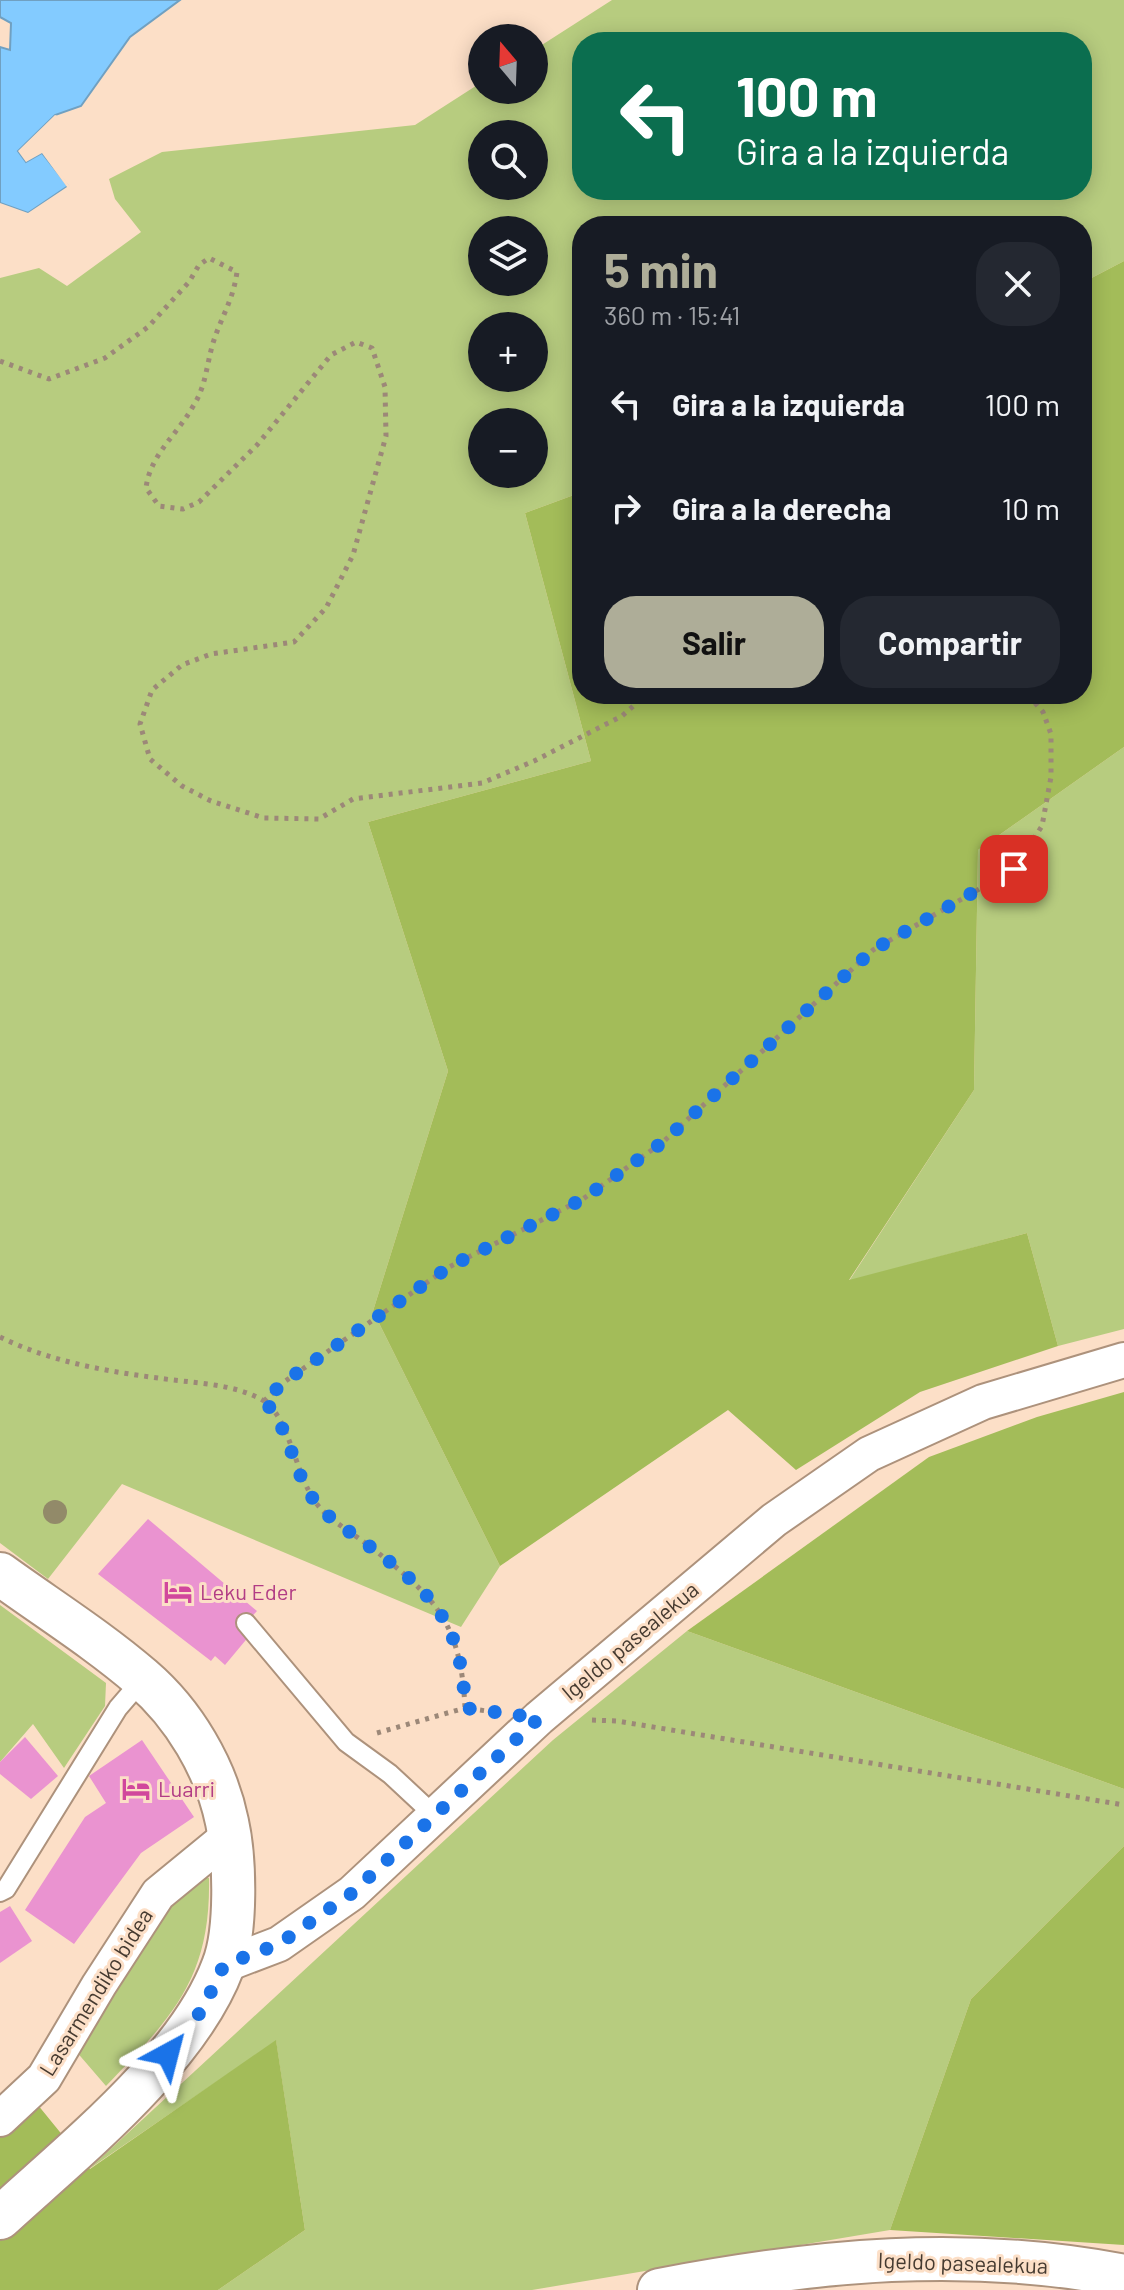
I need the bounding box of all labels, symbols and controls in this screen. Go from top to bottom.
north arrow [468,24,548,104]
map controls [468,24,548,488]
text: 100 m [736,61,878,128]
icon: left [604,64,708,168]
button: search [468,120,548,200]
text: Gira a la izquierda [736,129,1009,172]
button: layers [468,216,548,296]
text: 5 min [604,240,718,298]
button: close [976,242,1060,326]
text: 360 m · 15:41 [604,299,740,330]
button: + [468,312,548,392]
icon: left [604,382,648,426]
text: Gira a la izquierda [672,386,905,422]
text: 100 m [985,386,1060,422]
button: − [468,408,548,488]
icon: right [604,486,648,530]
text: Gira a la derecha [672,490,891,526]
text: 10 m [1002,490,1060,526]
button: Salir [604,596,824,688]
button: Compartir [840,596,1060,688]
pin [980,835,1048,903]
icon: arrive [992,847,1036,891]
street label: Igeldo pasealekua [556,1576,703,1705]
hotel icon: Leku Eder [163,1577,193,1607]
place label: Leku Eder [200,1578,297,1604]
hotel icon: Luarri [121,1774,151,1804]
place label: Luarri [158,1775,215,1801]
street label: Lasarmendiko bidea [33,1903,157,2080]
position arrow [126,2012,210,2096]
street label: Igeldo pasealekua [877,2246,1049,2278]

